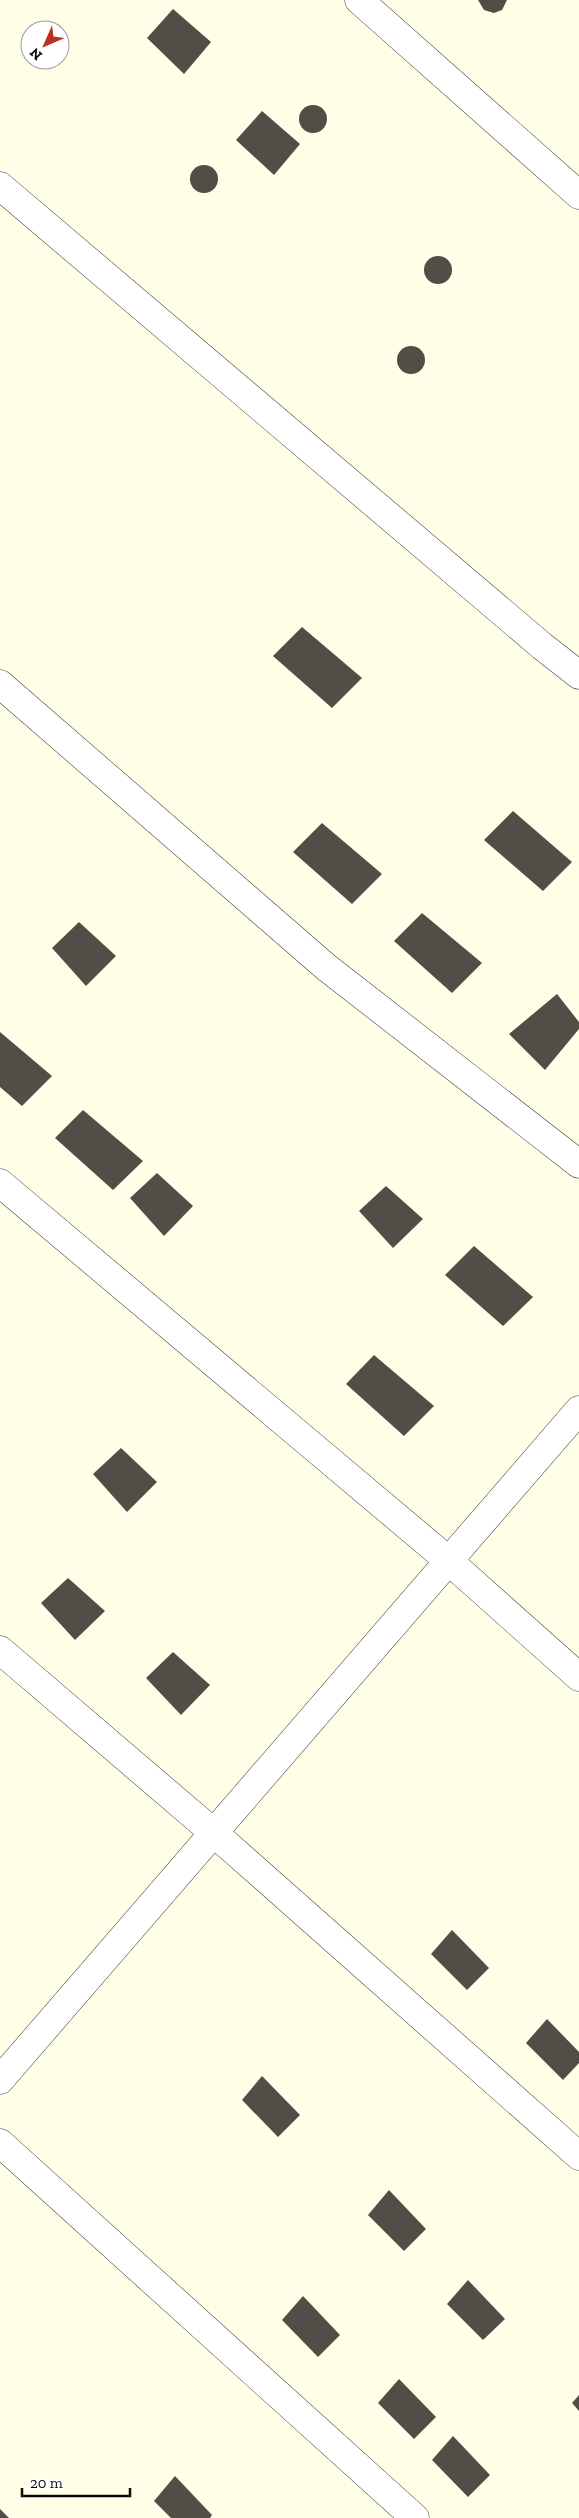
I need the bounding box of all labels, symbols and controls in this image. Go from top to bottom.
north arrow [20,20,70,70]
text: N [26,44,46,64]
scale bar [22,2466,130,2498]
text: 20 m [30,2474,63,2492]

